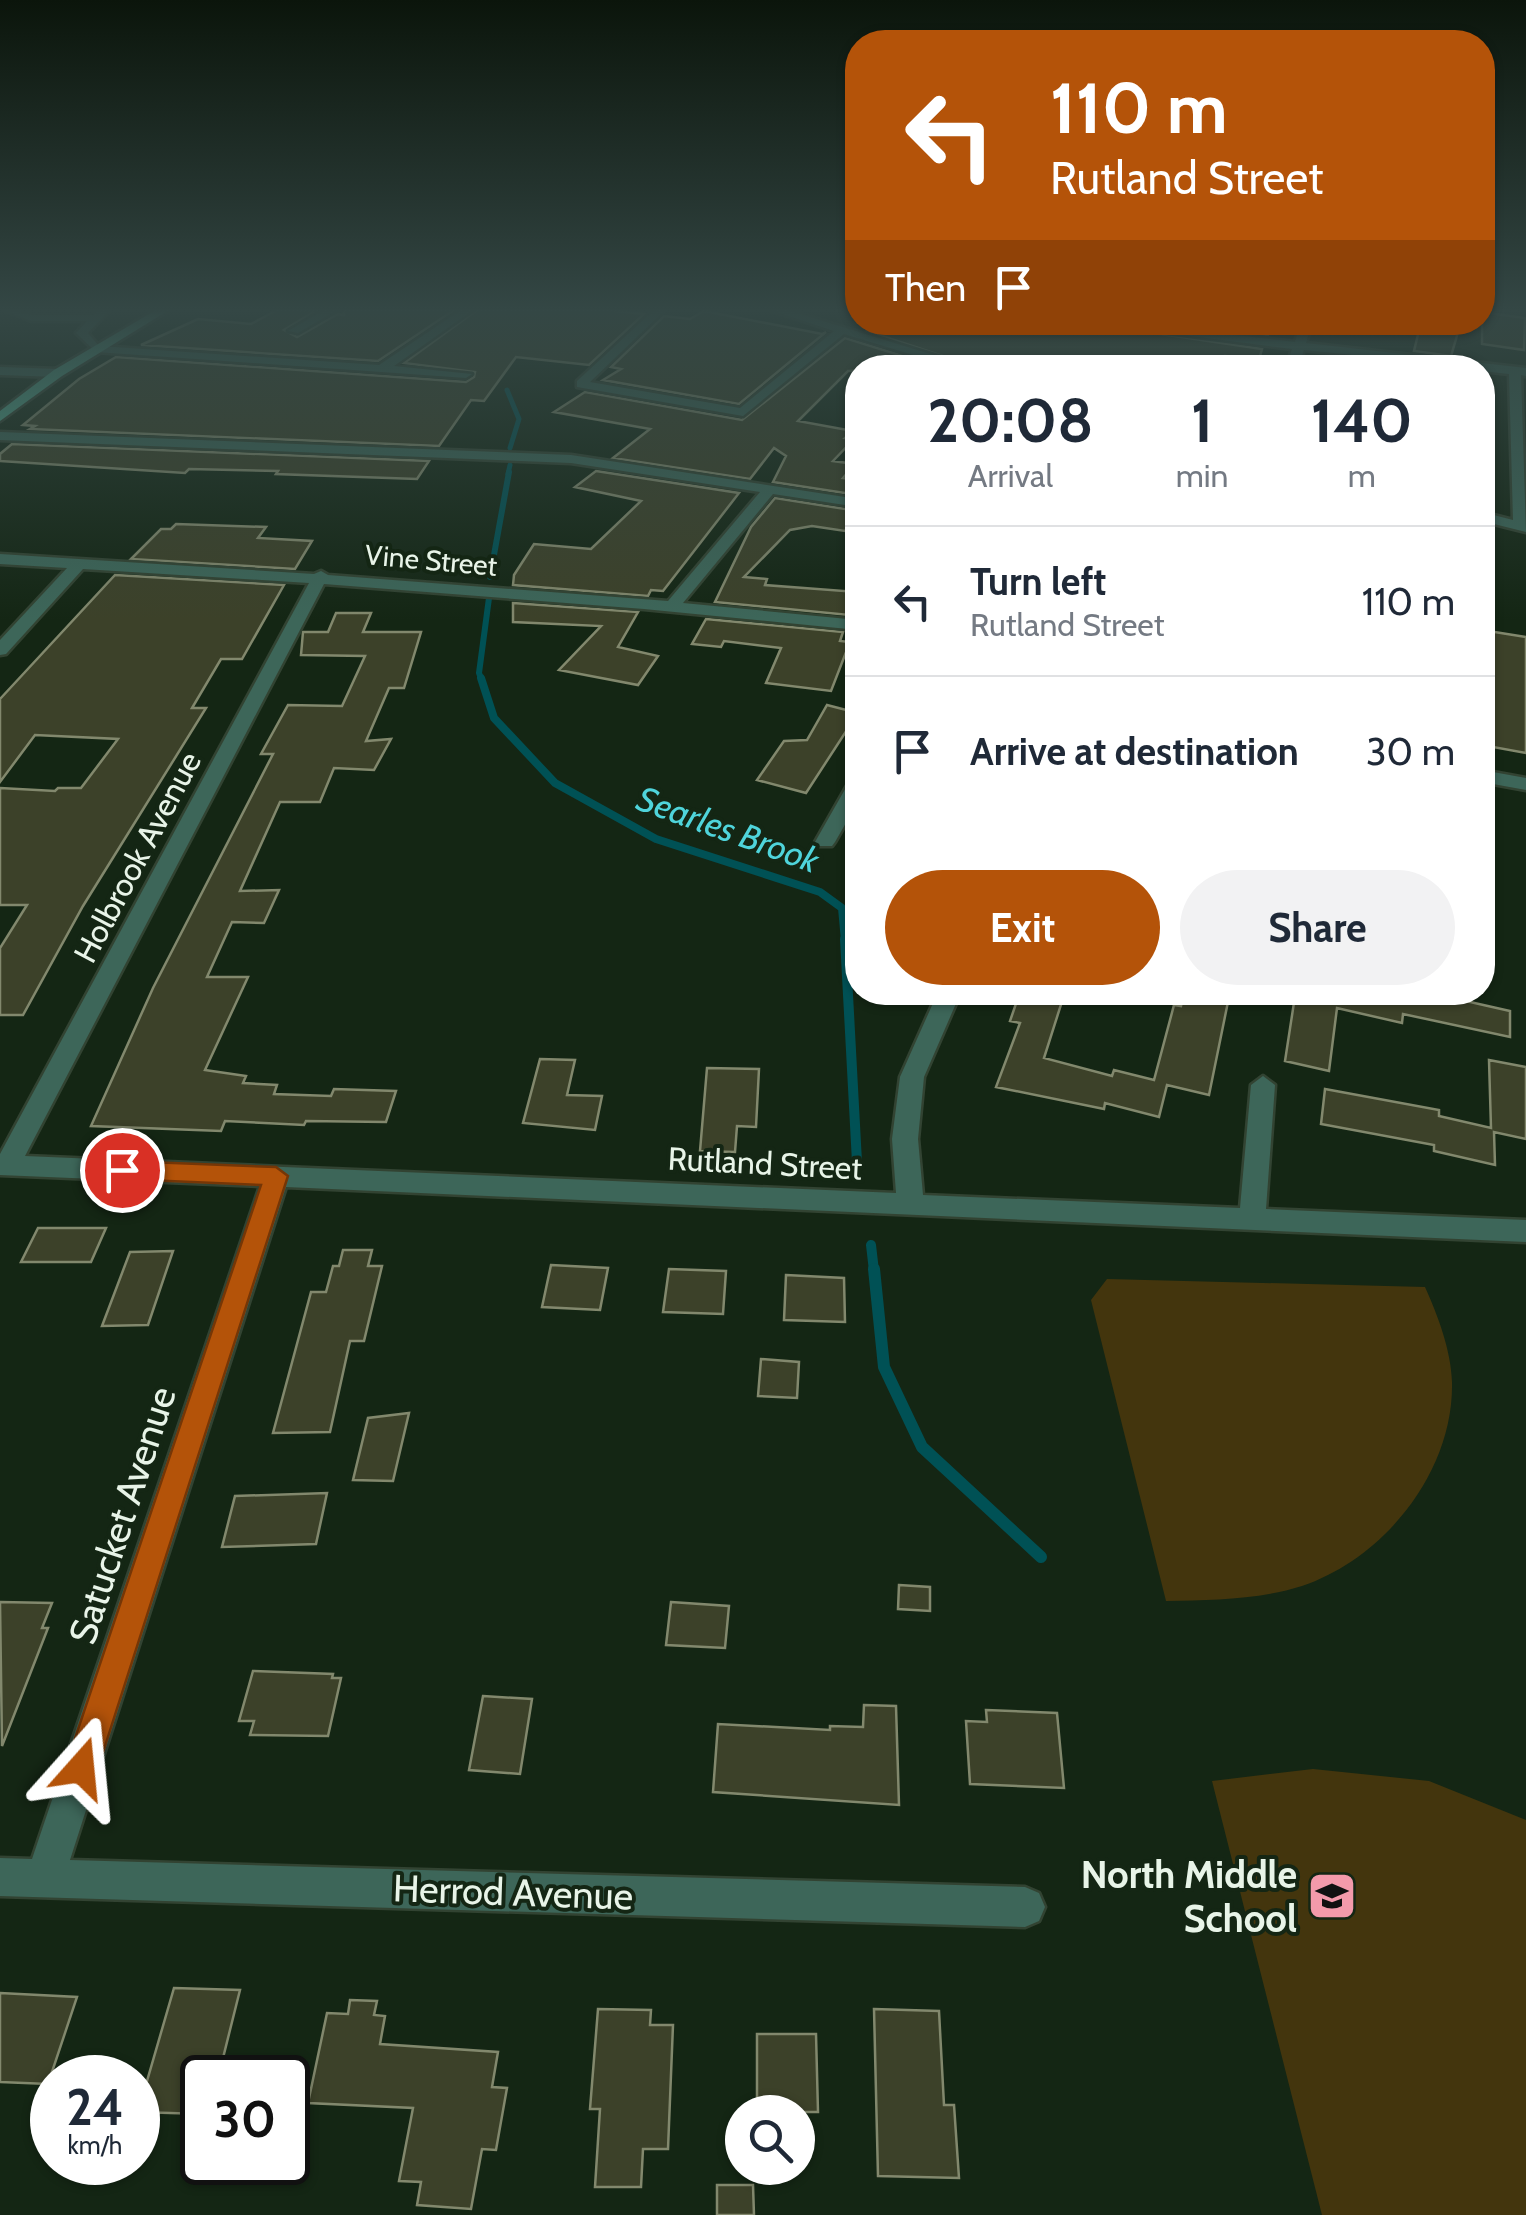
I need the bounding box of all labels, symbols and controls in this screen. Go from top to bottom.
text: 110 m [1050,65,1228,151]
icon: left [885,70,1015,200]
text: Rutland Street [1050,151,1323,205]
icon: arrive [986,260,1041,315]
text: Then [885,264,966,311]
text: 20:08 [927,384,1093,457]
text: 1 [1191,384,1213,457]
text: 140 [1311,384,1413,457]
text: Arrival [968,456,1053,495]
text: min [1176,456,1229,495]
text: m [1348,456,1376,495]
street label: Vine Street [364,537,498,583]
text: Turn left [970,558,1106,605]
icon: left [885,574,940,629]
text: 110 m [1362,578,1455,625]
text: Rutland Street [970,605,1164,644]
icon: arrive [885,724,940,779]
text: Arrive at destination [970,728,1299,775]
text: 30 m [1366,728,1455,775]
street label: Holbrook Avenue [65,745,209,969]
water label: Searles Brook [631,776,826,882]
button: Exit [885,870,1160,985]
button: Share [1180,870,1455,985]
pin [80,1128,165,1213]
street label: Rutland Street [667,1138,863,1188]
icon: arrive [95,1143,150,1198]
street label: Satucket Avenue [58,1381,186,1649]
position arrow [29,1716,133,1820]
place label: North Middle School [1081,1851,1297,1942]
street label: Herrod Avenue [392,1864,634,1920]
school or university icon: North Middle School [1306,1870,1358,1922]
speed limit sign: 30 [180,2055,310,2185]
text: 24 [66,2077,124,2138]
map controls [725,2095,815,2185]
button: search [725,2095,815,2185]
text: km/h [68,2130,122,2160]

